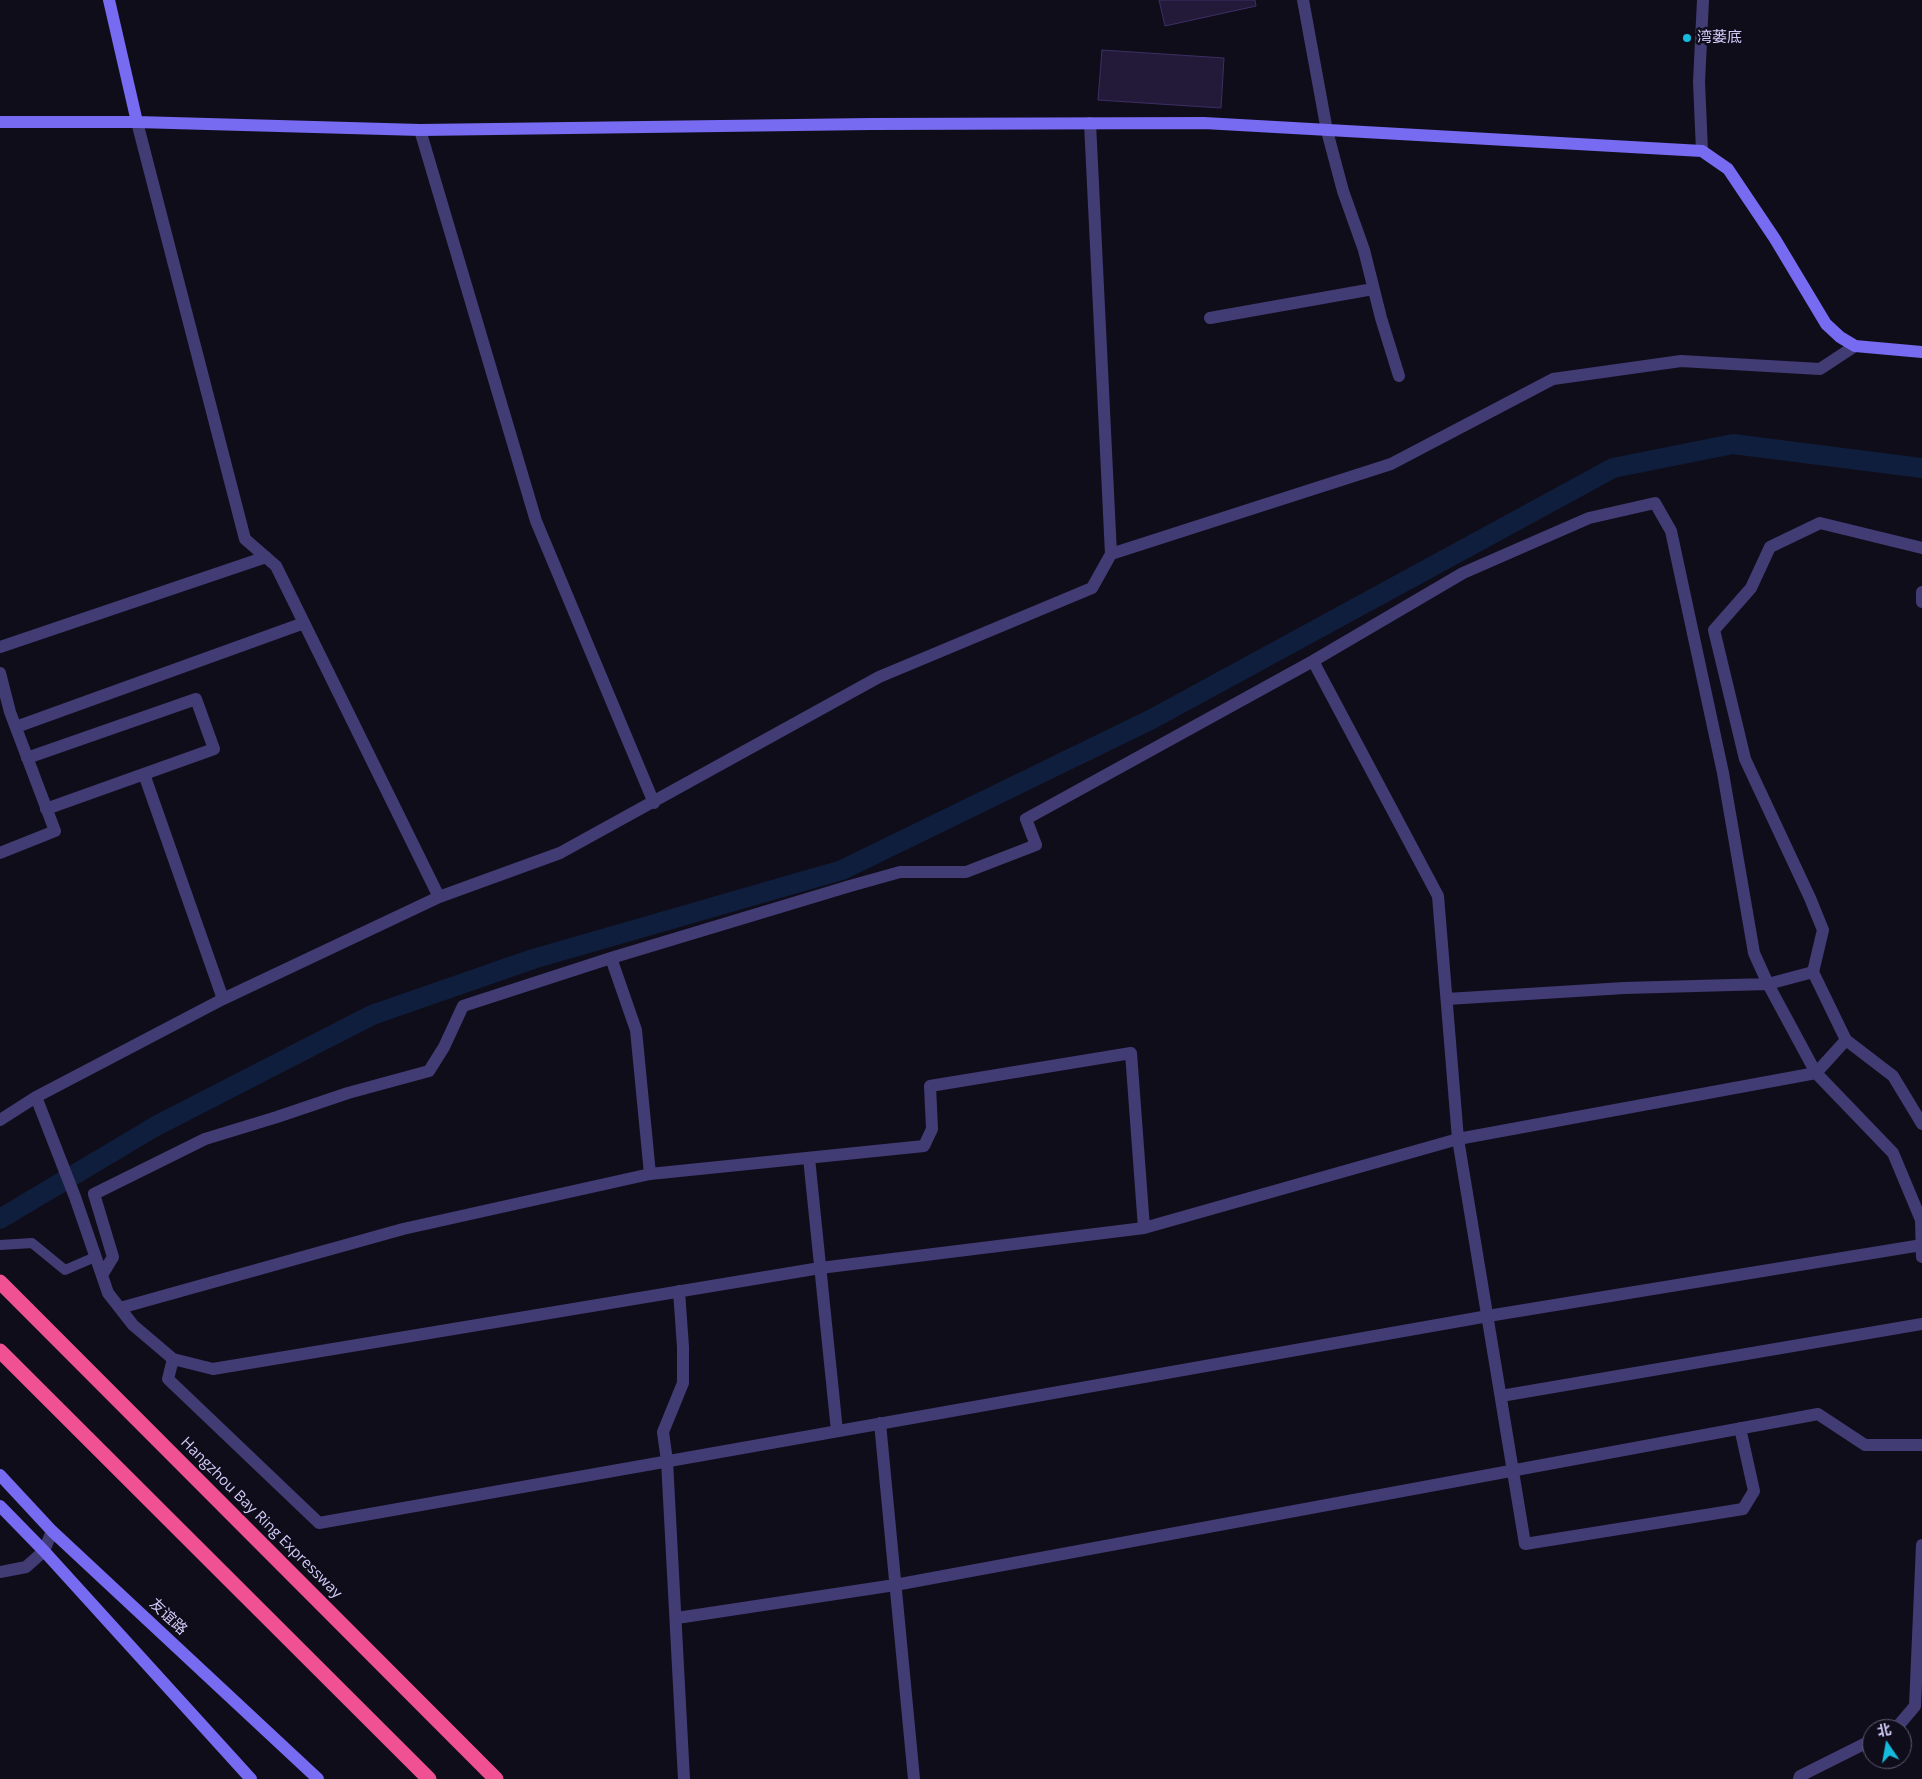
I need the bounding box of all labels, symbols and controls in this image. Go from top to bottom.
place label: 湾蒌底 [1697,29,1742,47]
marker: 湾蒌底 [1681,32,1693,44]
street label: Hangzhou Bay Ring Expressway [177,1434,345,1602]
street label: 友谊路 [145,1595,191,1639]
north arrow [1862,1719,1912,1769]
text: 北 [1875,1719,1893,1741]

